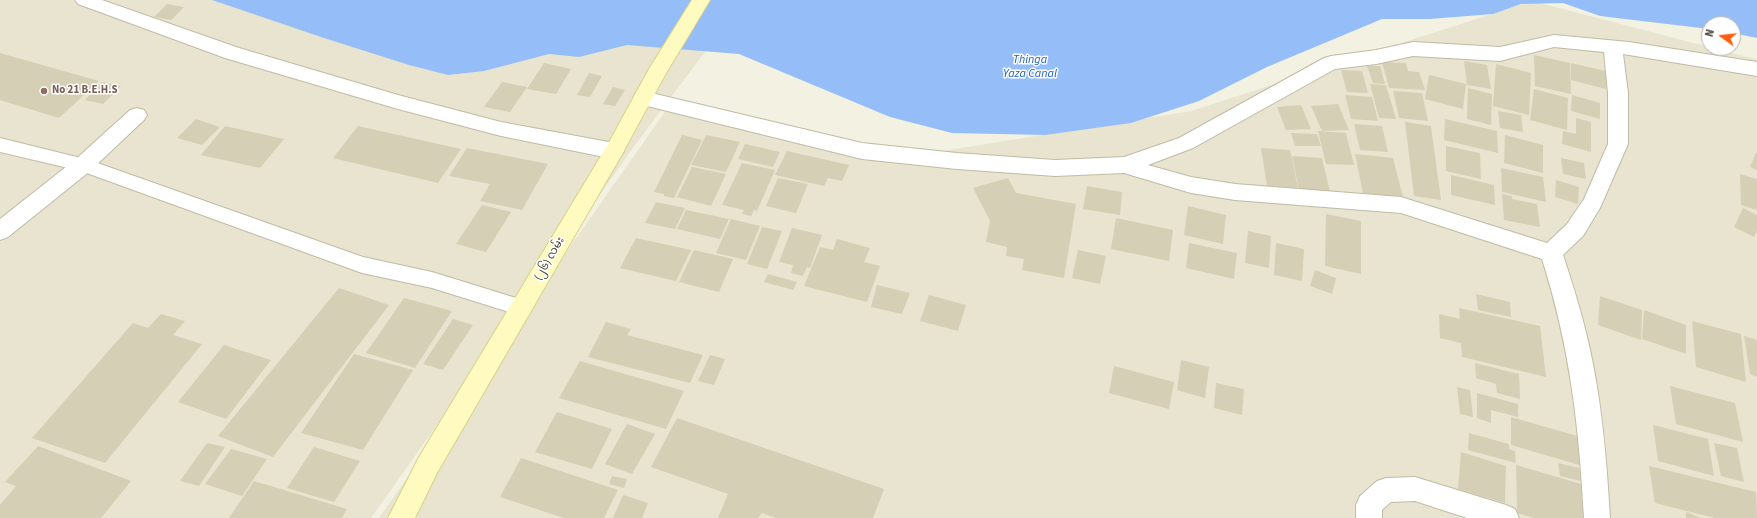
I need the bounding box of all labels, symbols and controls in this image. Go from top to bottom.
north arrow [1701,16,1741,56]
text: N [1702,28,1718,39]
water label: Thinga Yaza Canal [1003,53,1057,81]
place label: No 21 B.E.H.S [52,84,118,98]
marker: No 21 B.E.H.S [39,86,49,96]
street label: (၂၆) လမ်း [532,235,568,283]

